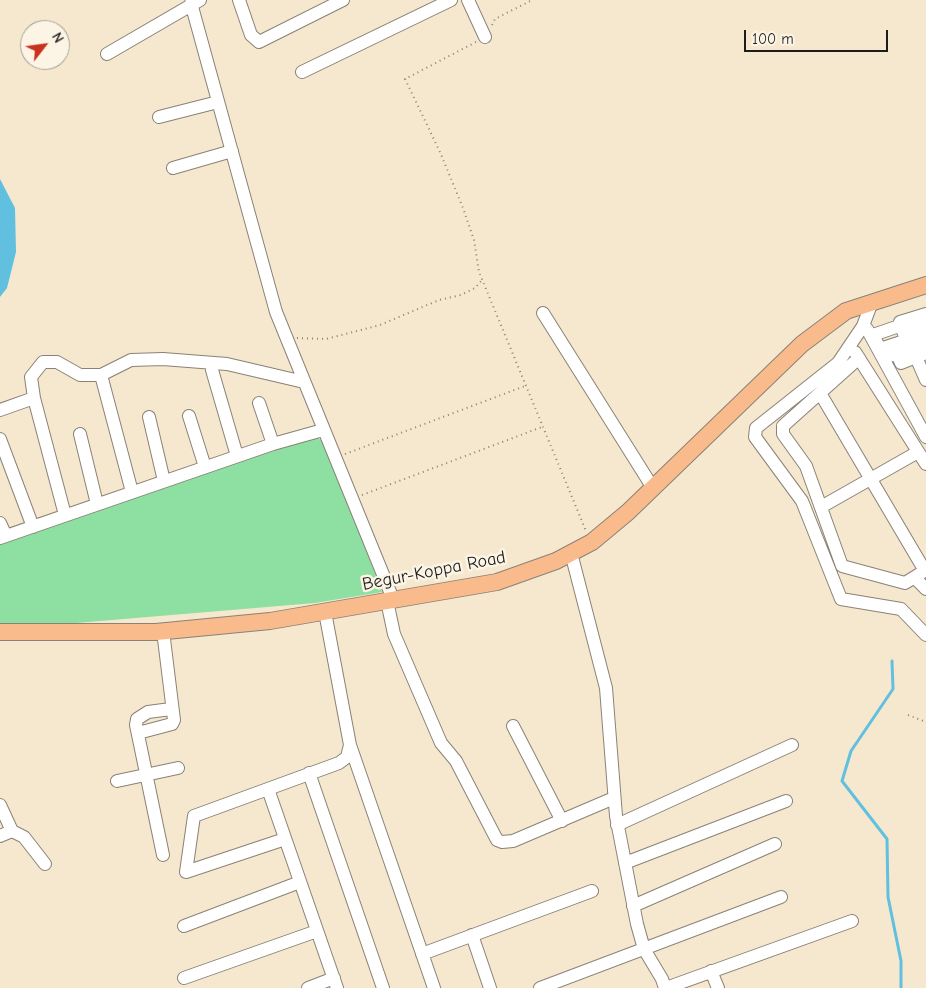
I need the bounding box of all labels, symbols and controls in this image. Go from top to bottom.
north arrow [20,20,70,70]
scale bar [746,20,890,52]
text: N [48,30,67,46]
text: 100 m [752,30,794,48]
street label: Begur-Koppa Road [361,547,507,595]

